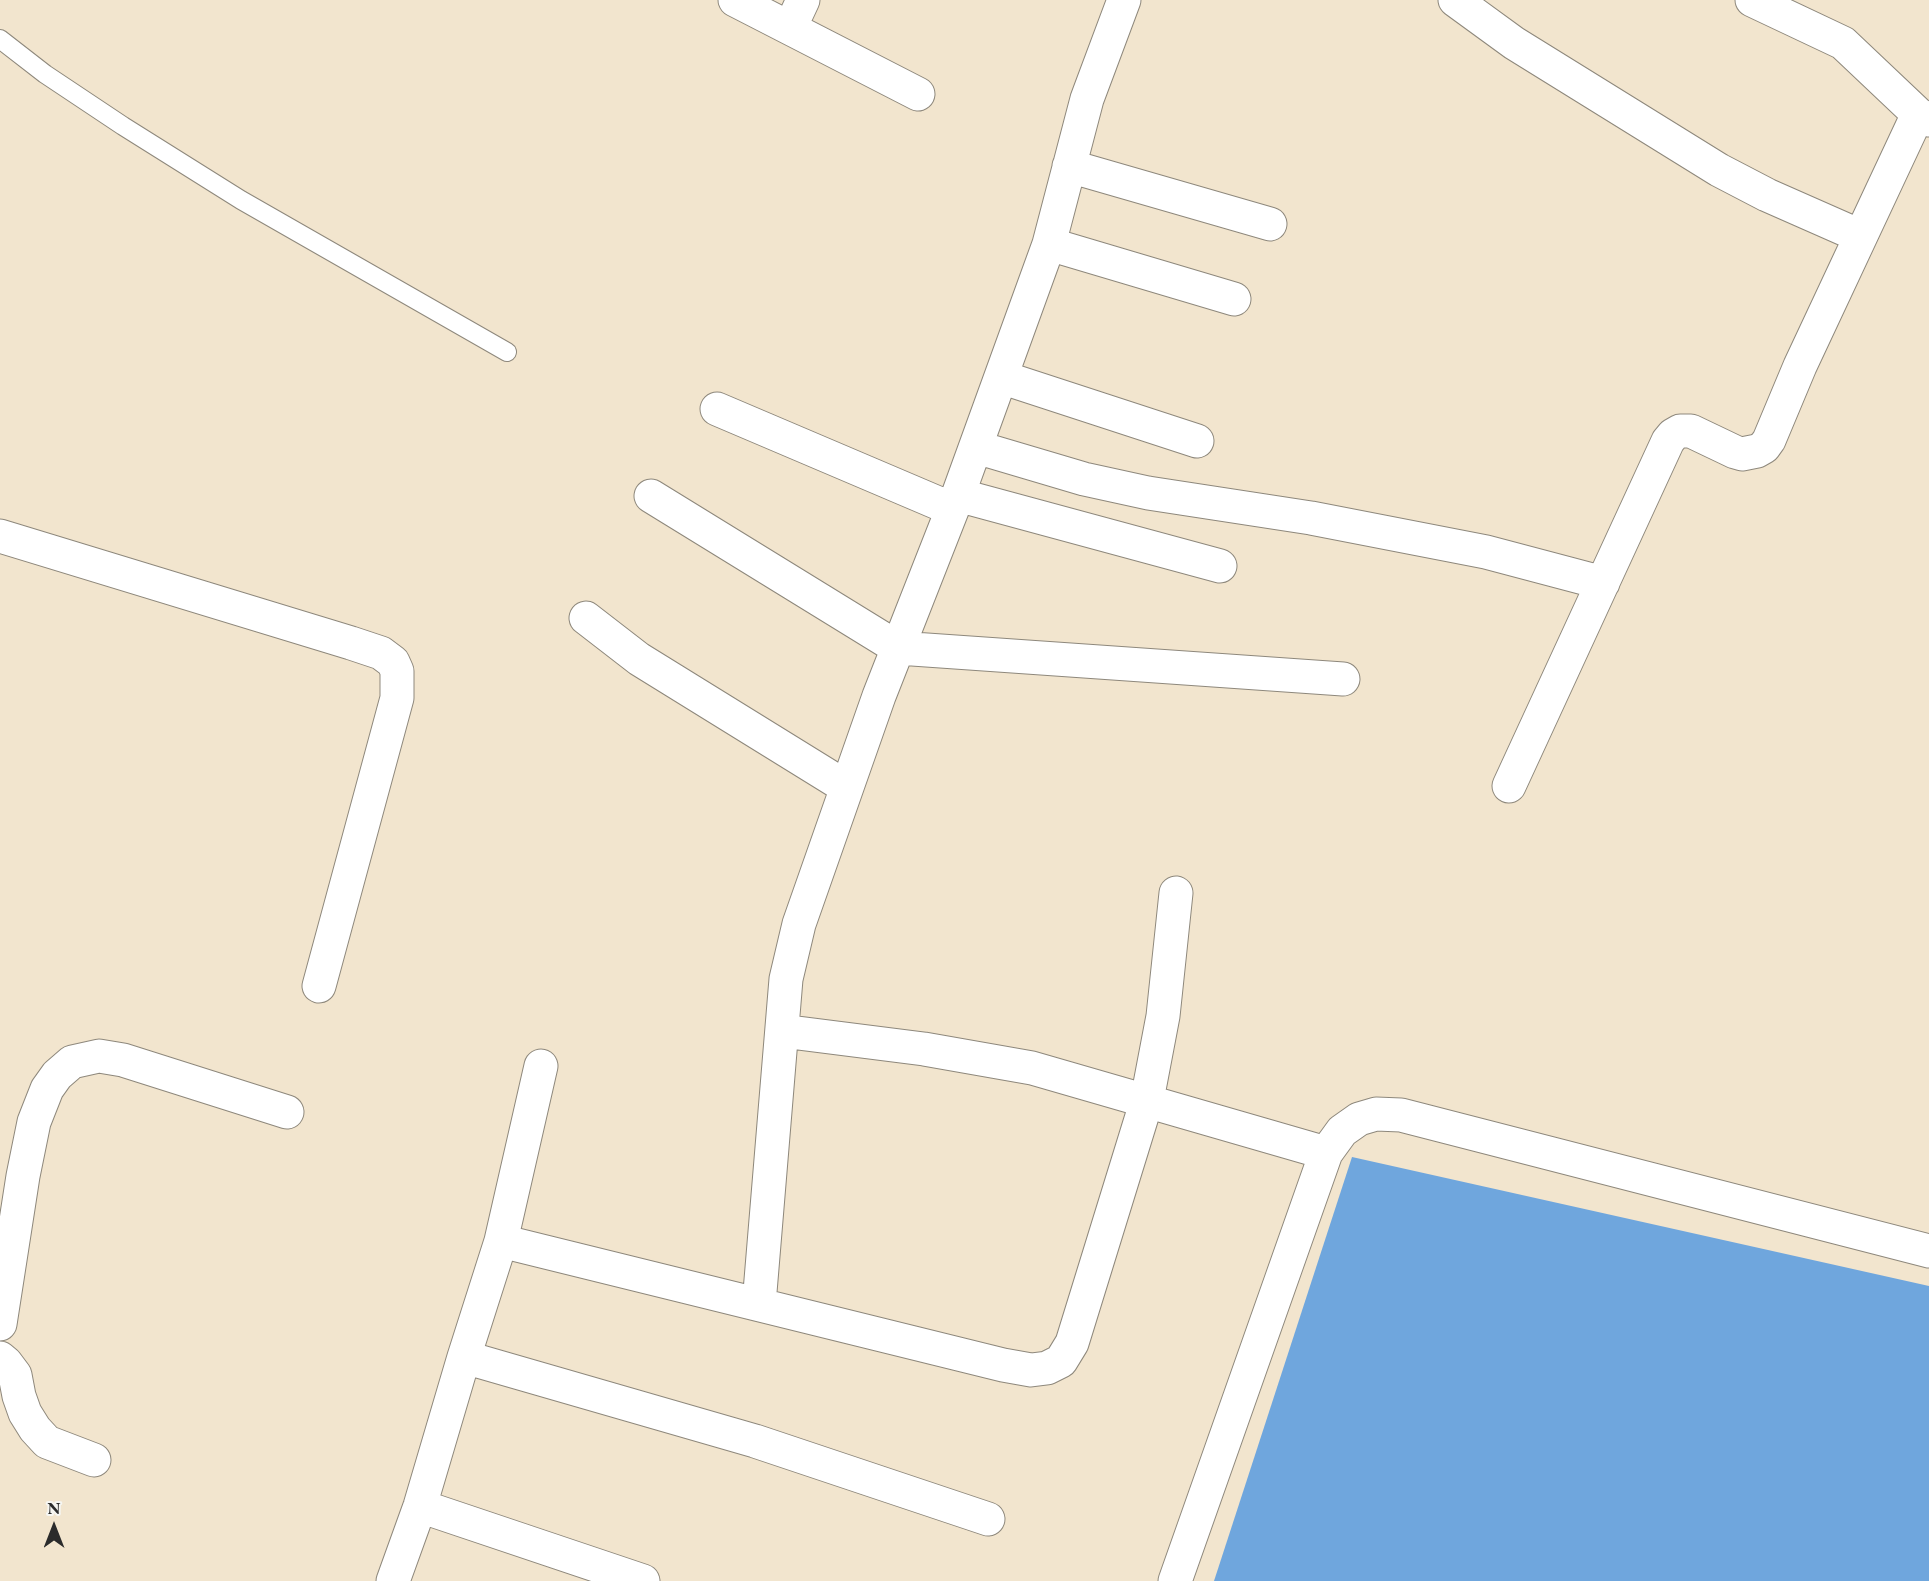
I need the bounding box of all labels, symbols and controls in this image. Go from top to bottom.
north arrow [24,1497,84,1557]
text: N [48,1498,60,1519]

